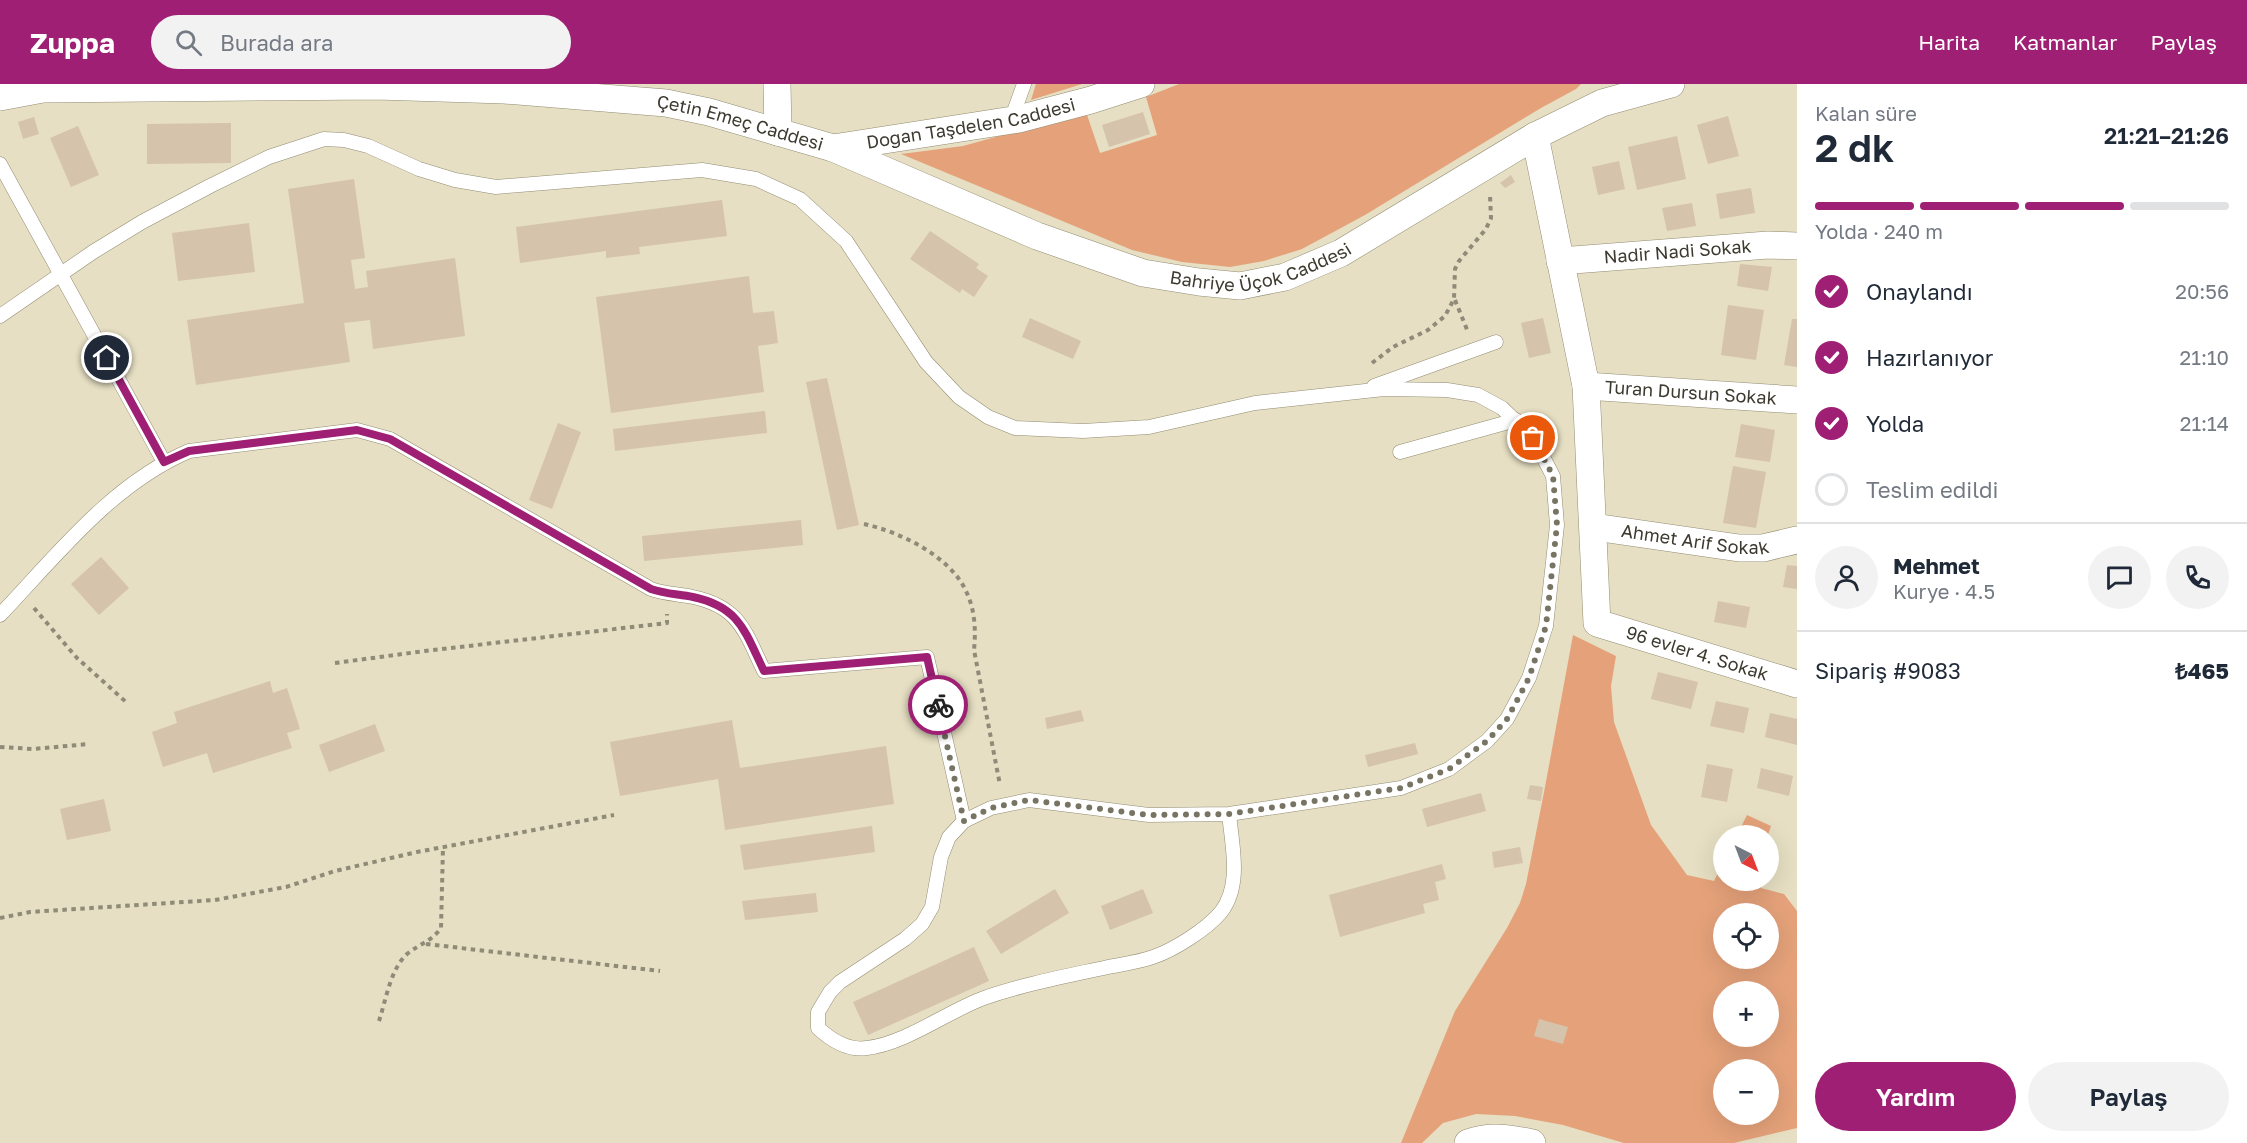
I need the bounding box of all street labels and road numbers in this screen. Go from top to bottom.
street label: Çetin Emeç Caddesi [656,90,826,155]
street label: Doğan Taşdelen Caddesi [865,93,1077,153]
street label: Nadir Nadi Sokak [1603,234,1752,268]
street label: Bahriye Üçok Caddesi [1168,237,1355,296]
street label: Turan Dursun Sokak [1604,375,1778,409]
street label: Ahmet Arif Sokak [1620,519,1771,559]
street label: 96 evler 4. Sokak [1624,621,1771,685]

